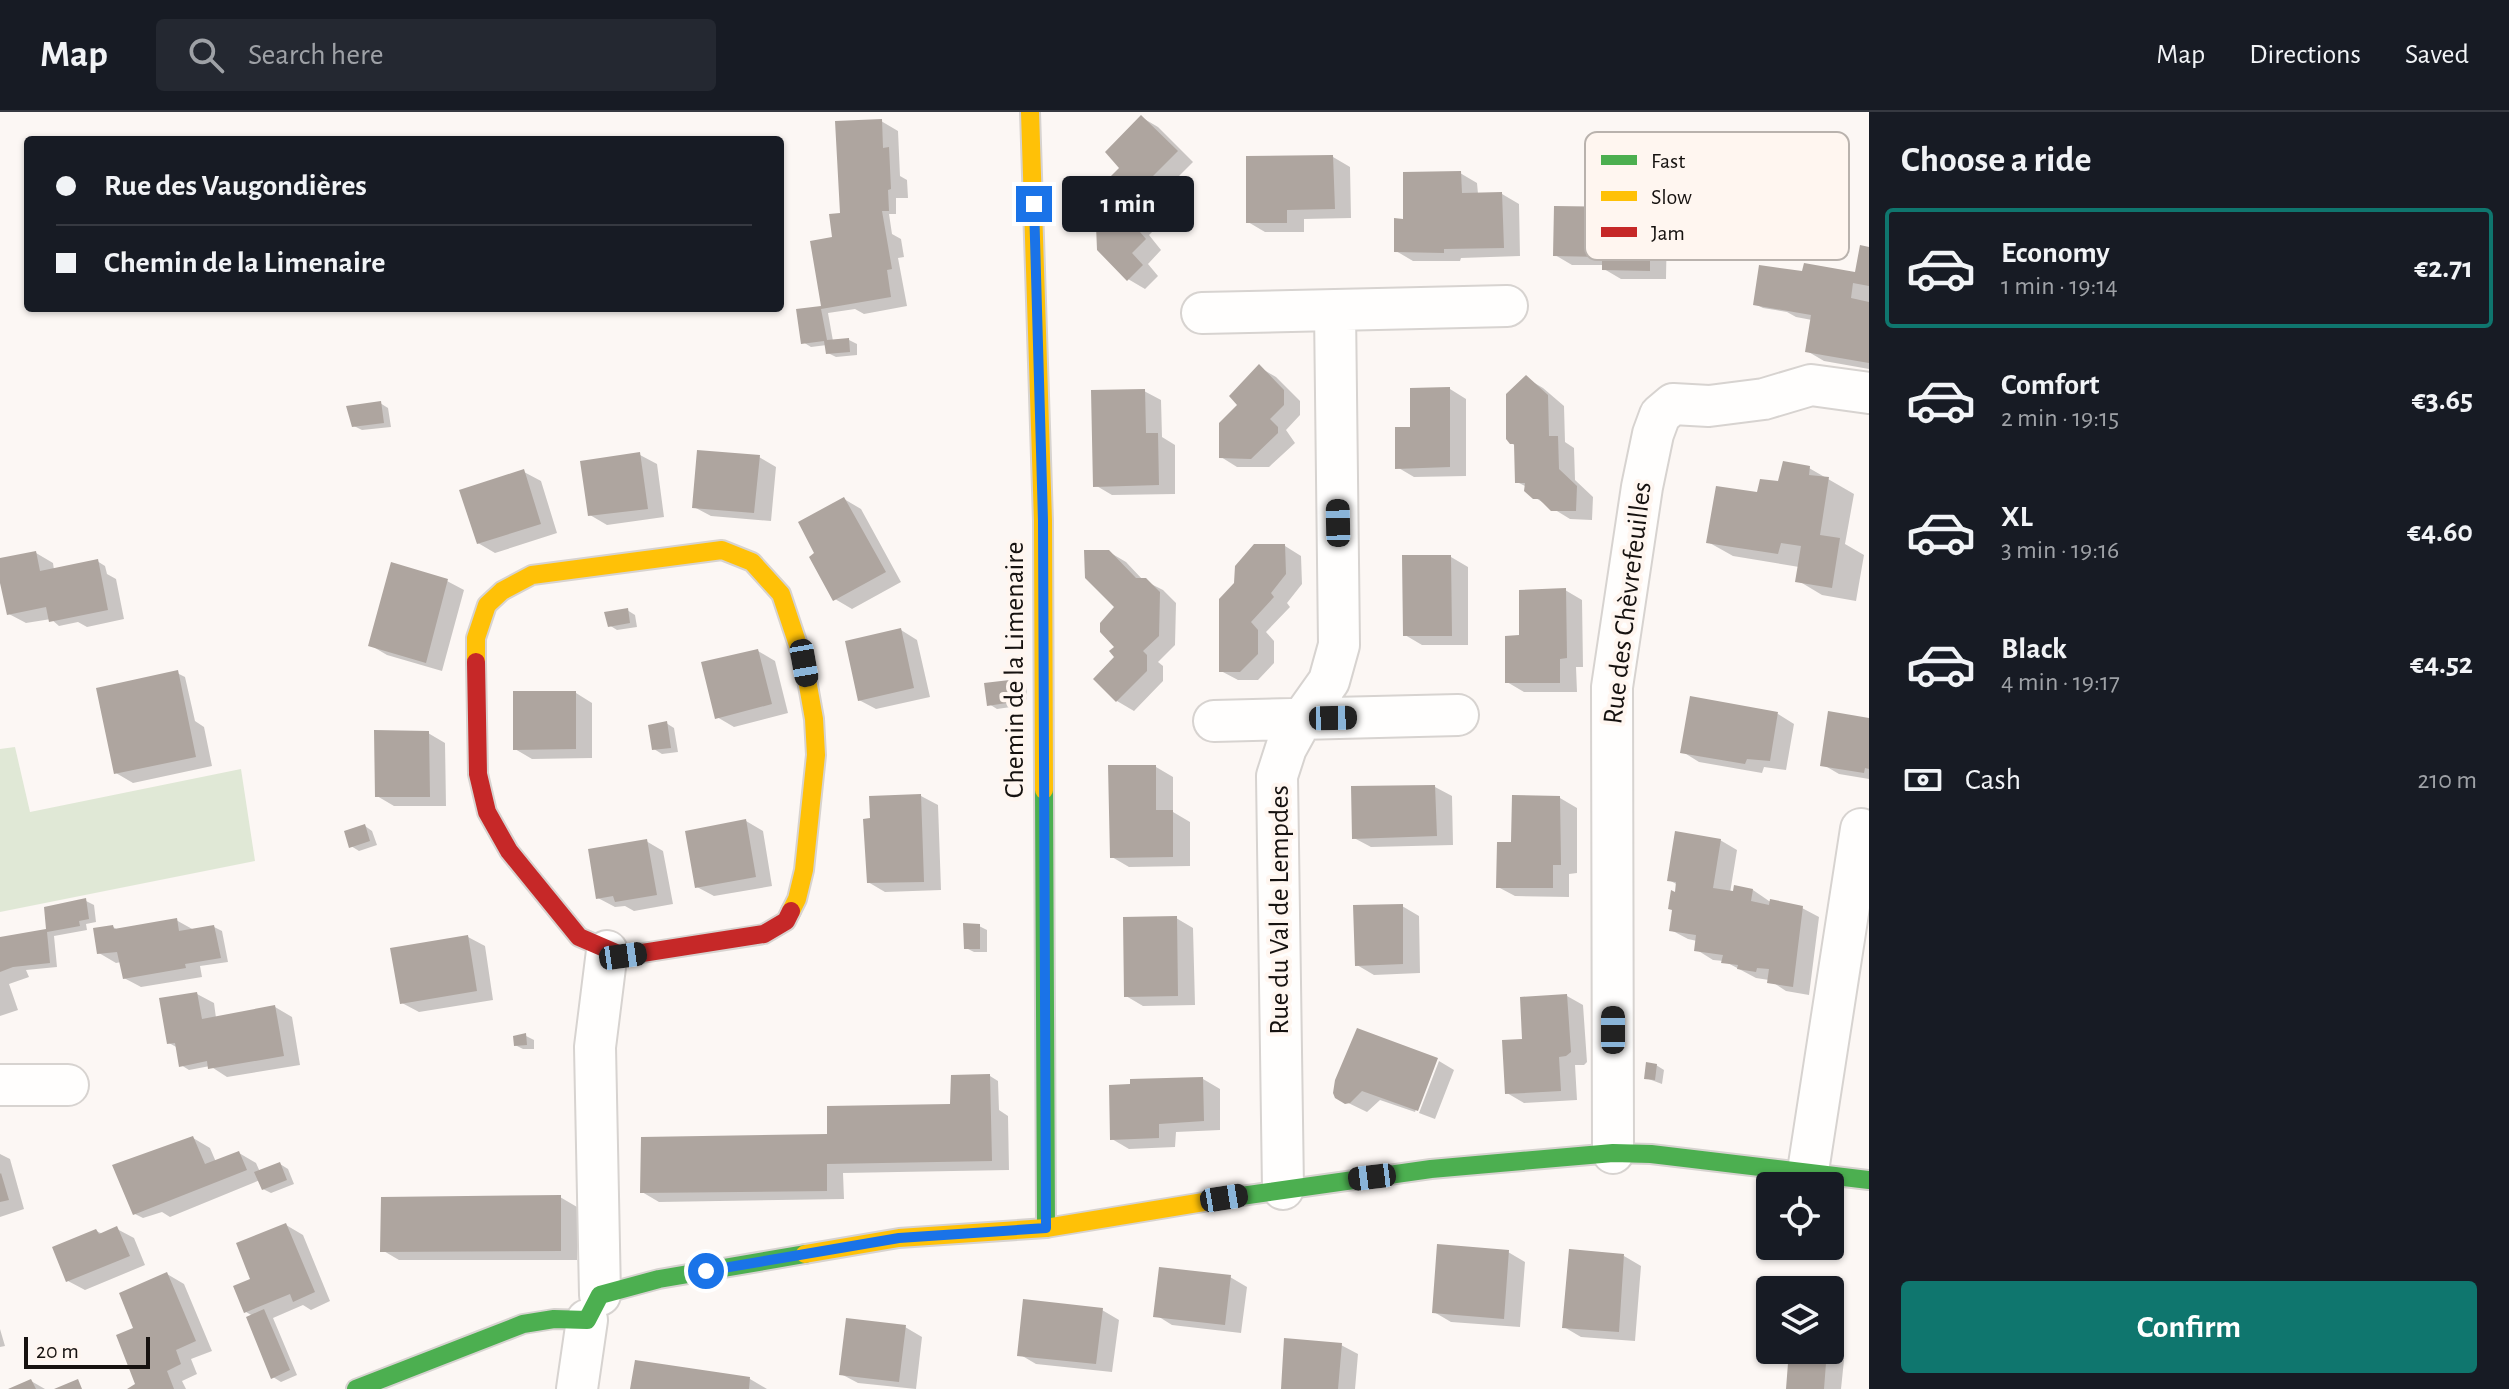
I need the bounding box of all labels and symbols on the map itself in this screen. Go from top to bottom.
legend [1585,132,1849,260]
text: Fast [1651,150,1685,172]
callout: 1 min [1062,176,1194,232]
route end [1016,186,1052,222]
text: Slow [1651,186,1692,208]
text: Jam [1651,222,1685,244]
street label: Rue des Chèvrefeuilles [1599,480,1657,726]
car [1326,499,1350,547]
street label: Chemin de la Limenaire [1001,542,1029,798]
car [788,637,820,689]
car [1309,706,1357,730]
street label: Rue du Val de Lempdes [1266,785,1294,1035]
car [598,941,648,971]
car [1601,1006,1625,1054]
car [1347,1162,1397,1192]
car [1198,1182,1250,1214]
route start [688,1253,724,1289]
scale bar [24,1333,150,1369]

